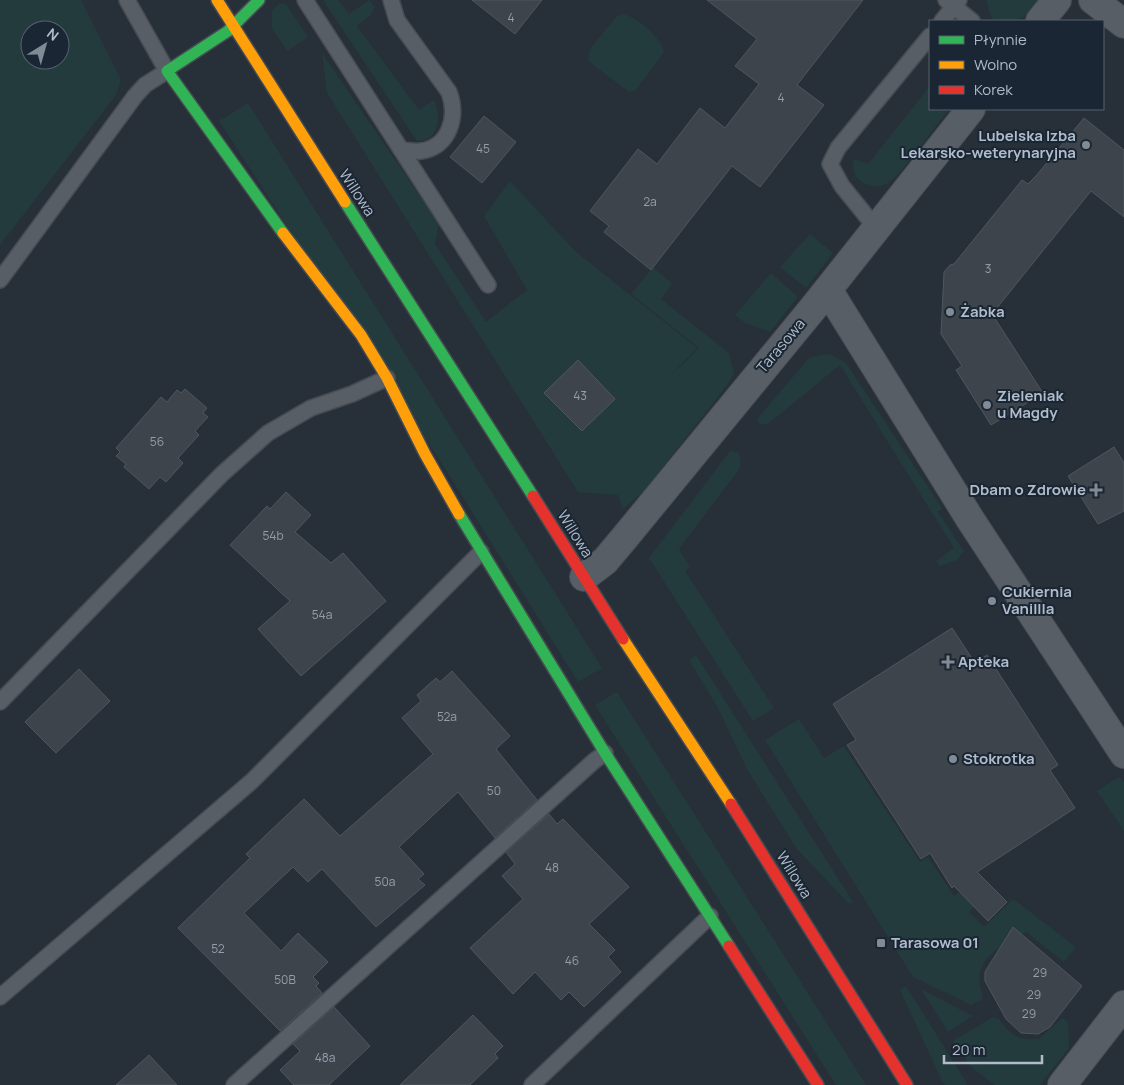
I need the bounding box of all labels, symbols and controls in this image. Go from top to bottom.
house number: 4 [507,9,515,26]
north arrow [20,20,70,70]
legend [929,20,1104,110]
text: N [43,24,63,45]
text: Płynnie [974,29,1027,50]
text: Wolno [974,54,1017,75]
text: Korek [974,79,1013,100]
house number: 4 [777,89,785,106]
place label: Lubelska Izba Lekarsko-weterynaryjna [900,125,1076,163]
marker: Lubelska Izba Lekarsko-weterynaryjna [1080,139,1092,151]
house number: 45 [476,140,490,157]
street label: Willowa [334,165,380,220]
house number: 2a [643,193,657,210]
house number: 3 [985,260,991,277]
place label: Żabka [960,301,1005,322]
marker: Żabka [944,306,956,318]
street label: Tarasowa [752,314,810,378]
place label: Zieleniak u Magdy [997,385,1064,423]
house number: 43 [573,387,587,404]
marker: Zieleniak u Magdy [981,399,993,411]
house number: 56 [150,433,164,450]
place label: Dbam o Zdrowie [970,479,1086,500]
marker: Dbam o Zdrowie [1090,484,1102,496]
street label: Willowa [553,506,598,561]
house number: 54b [262,527,284,544]
place label: Cukiernia Vanillla [1002,581,1072,619]
marker: Cukiernia Vanillla [986,595,998,607]
house number: 54a [312,606,332,623]
place label: Apteka [958,651,1009,672]
marker: Apteka [942,656,954,668]
house number: 52a [437,708,457,725]
place label: Stokrotka [963,748,1035,769]
marker: Stokrotka [947,753,959,765]
house number: 50 [487,782,501,799]
street label: Willowa [772,847,817,902]
house number: 48 [545,859,559,876]
house number: 50a [375,873,395,890]
place label: Tarasowa 01 [891,932,979,953]
marker: Tarasowa 01 [875,937,887,949]
house number: 52 [211,940,225,957]
house number: 46 [565,952,579,969]
house number: 29 [1033,964,1047,981]
house number: 50B [274,971,296,988]
house number: 29 [1027,986,1041,1003]
house number: 29 [1022,1005,1036,1022]
scale bar [944,1032,1042,1064]
text: 20 m [952,1039,985,1060]
house number: 48a [315,1049,335,1066]

